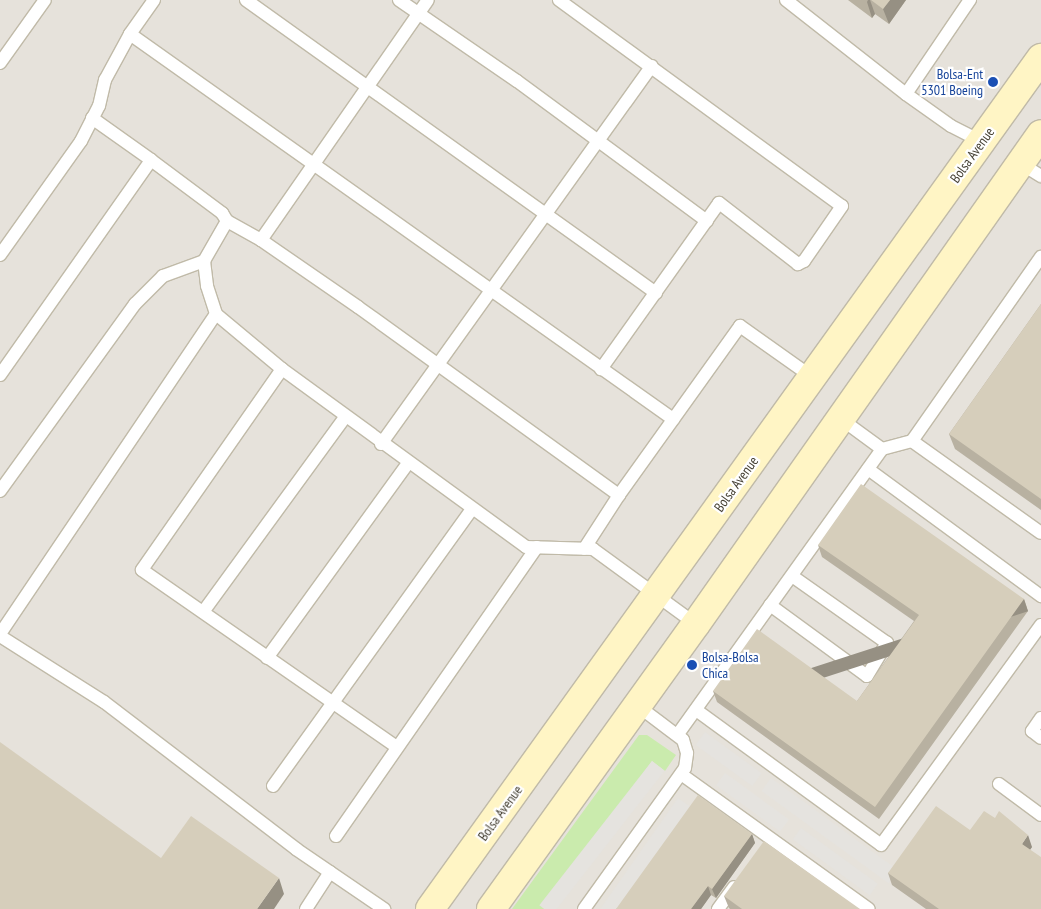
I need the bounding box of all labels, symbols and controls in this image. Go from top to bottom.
place label: Bolsa-Ent 5301 Boeing [921,66,983,98]
marker: Bolsa-Ent 5301 Boeing [987,76,999,88]
street label: Bolsa Avenue [946,124,998,186]
street label: Bolsa Avenue [710,453,762,515]
place label: Bolsa-Bolsa Chica [702,649,759,682]
marker: Bolsa-Bolsa Chica [686,659,698,671]
street label: Bolsa Avenue [474,782,526,844]

